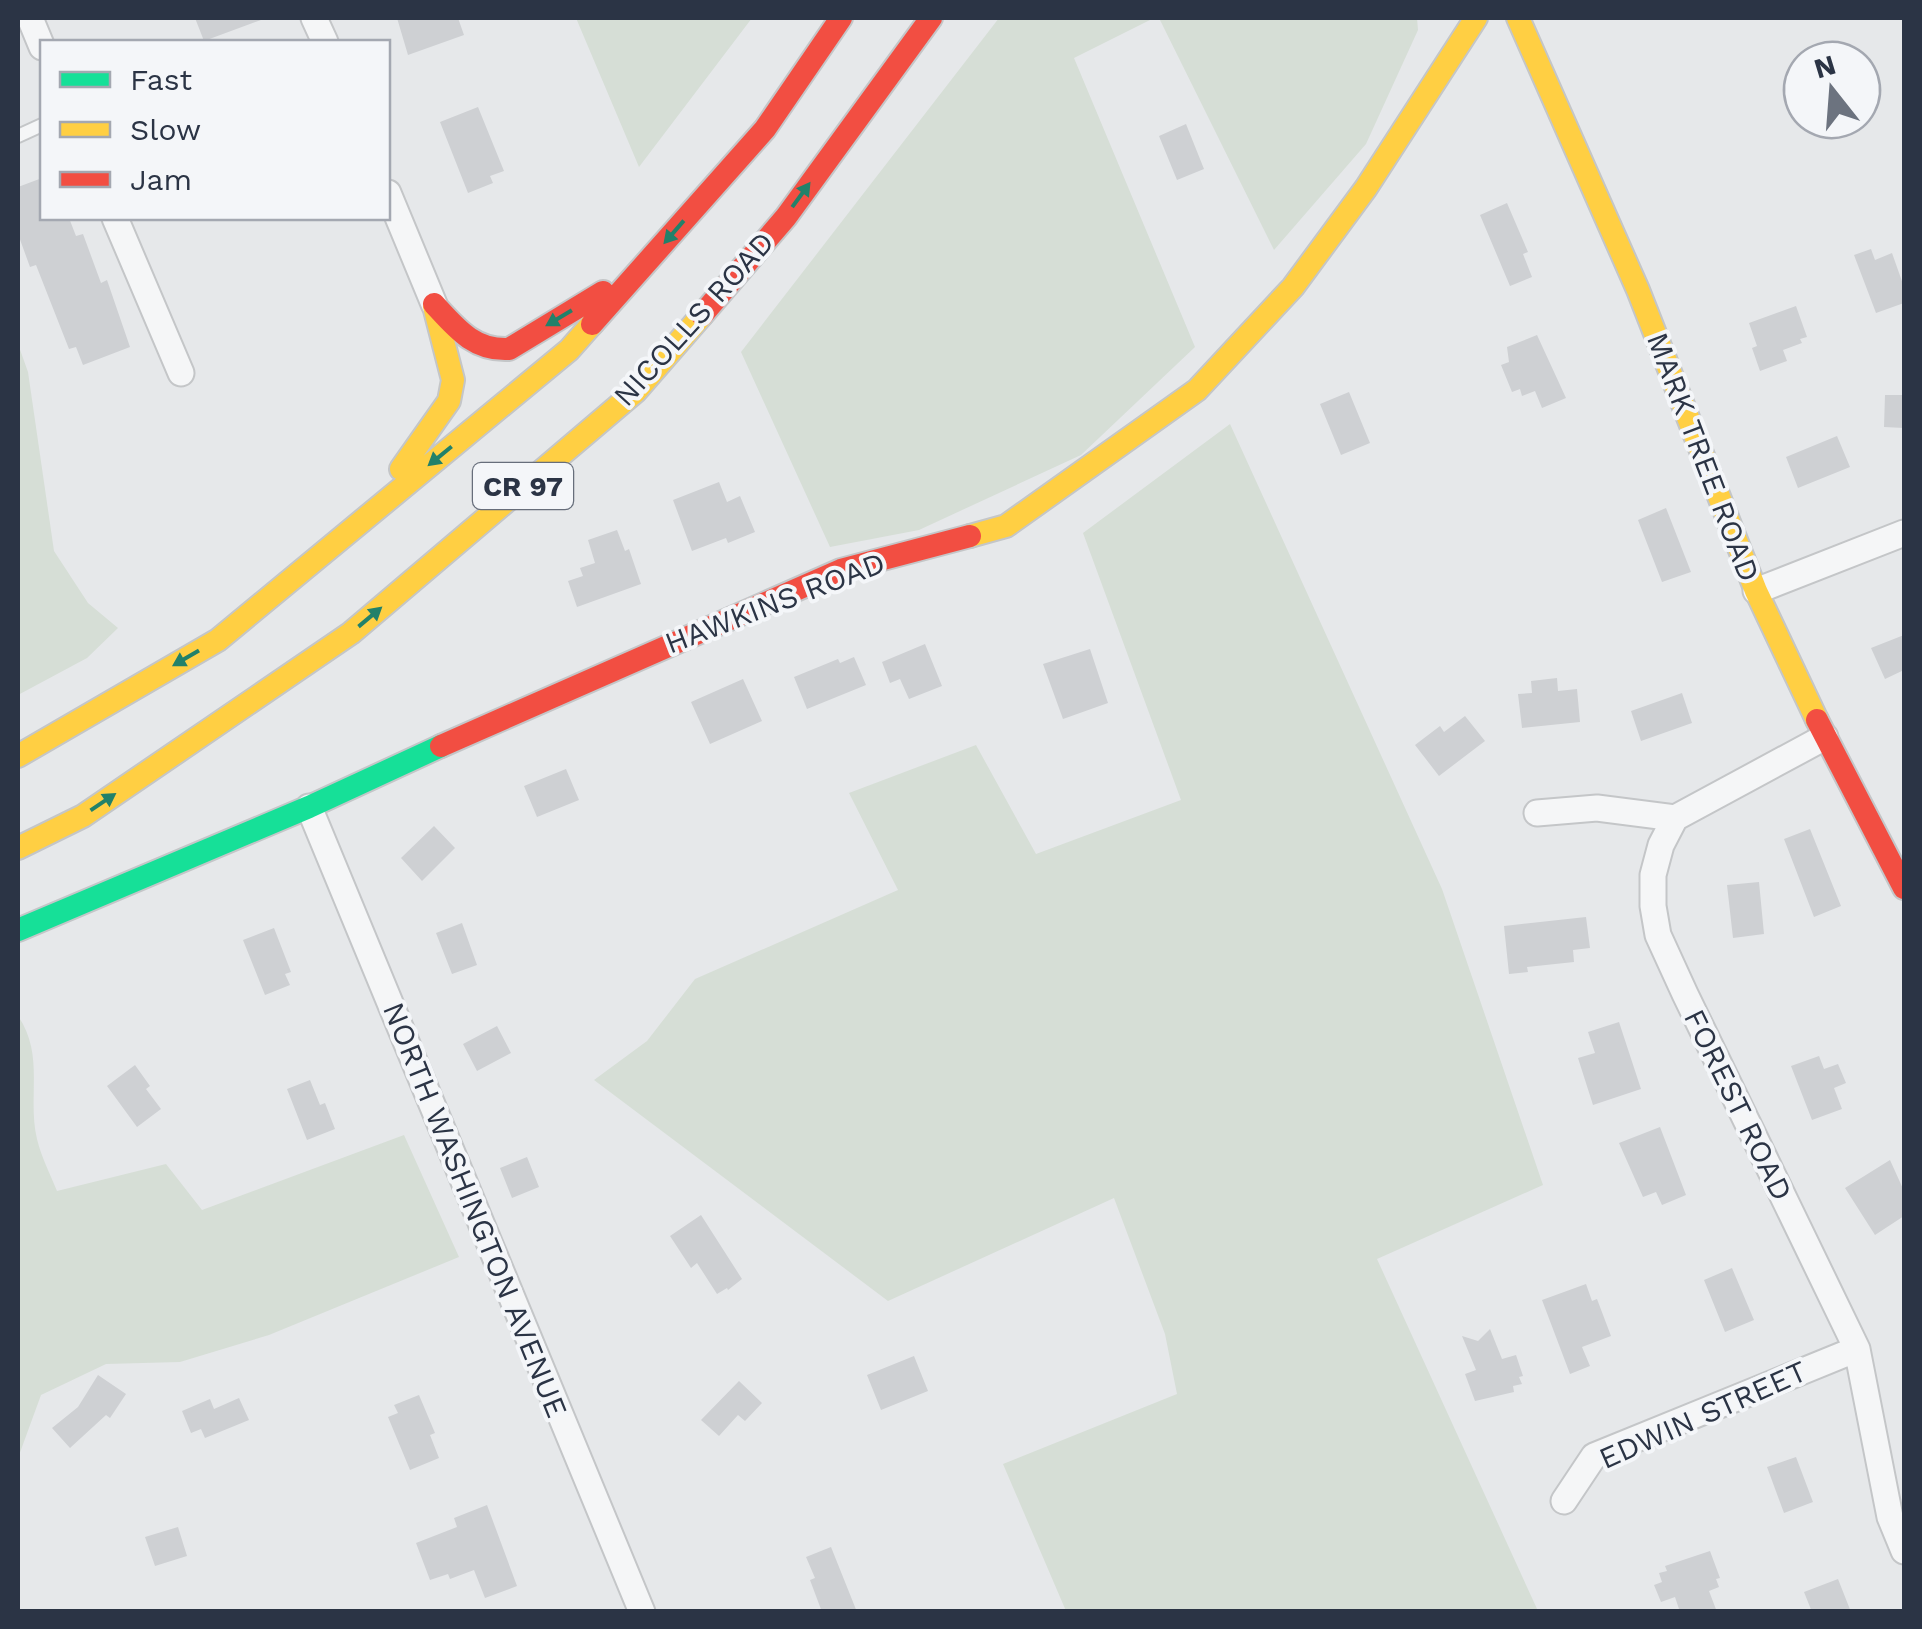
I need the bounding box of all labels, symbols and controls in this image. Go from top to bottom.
legend [40,40,390,220]
north arrow [1782,40,1882,140]
text: N [1810,48,1840,85]
text: Fast [130,62,193,97]
text: Slow [130,112,201,147]
text: Jam [130,162,192,197]
one-way arrow [791,182,811,208]
one-way arrow [664,219,686,244]
street label: NICOLLS ROAD [606,224,781,413]
one-way arrow [545,309,573,326]
street label: MARK TREE ROAD [1640,327,1767,586]
one-way arrow [428,445,453,466]
road number: CR 97 [473,463,573,509]
street label: HAWKINS ROAD [660,545,890,661]
one-way arrow [358,606,383,628]
one-way arrow [172,649,200,666]
one-way arrow [90,793,117,811]
street label: NORTH WASHINGTON AVENUE [376,997,575,1422]
street label: FOREST ROAD [1677,1003,1800,1206]
street label: EDWIN STREET [1594,1353,1812,1476]

